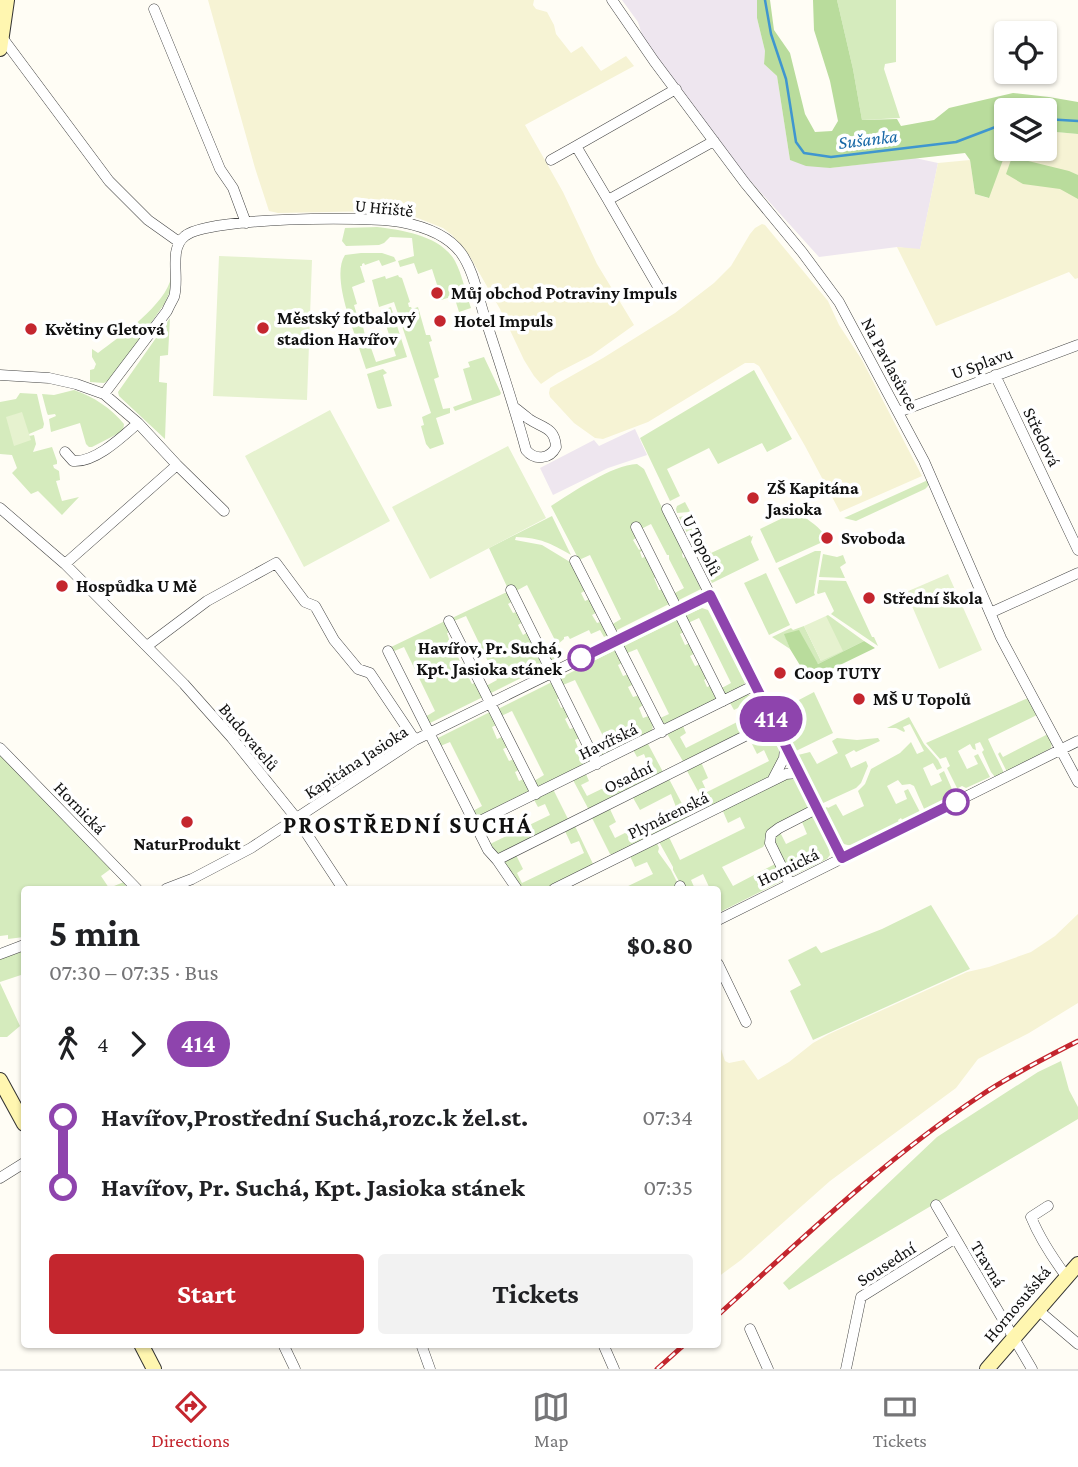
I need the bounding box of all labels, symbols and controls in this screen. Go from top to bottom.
map controls [994,21,1057,161]
button: locate [994,21,1057,84]
button: layers [994,98,1057,161]
water label: Sušanka [837,125,899,153]
street label: U Hřiště [354,195,414,221]
place label: Můj obchod Potraviny Impuls [451,283,677,304]
marker: Můj obchod Potraviny Impuls [429,285,445,301]
place label: Městský fotbalový stadion Havířov [277,308,416,349]
place label: Hotel Impuls [454,311,553,331]
marker: Hotel Impuls [432,313,448,329]
street label: Na Pavlasůvce [857,314,923,414]
place label: Květiny Gletová [45,319,165,339]
marker: Městský fotbalový stadion Havířov [255,320,271,336]
marker: Květiny Gletová [23,321,39,337]
street label: U Splavu [949,343,1016,383]
street label: Středová [1019,404,1065,470]
place label: ZŠ Kapitána Jasioka [765,478,859,519]
marker: ZŠ Kapitána Jasioka [745,490,761,506]
street label: U Topolů [678,511,726,579]
place label: Svoboda [841,528,906,548]
marker: Svoboda [819,530,835,546]
place label: Hospůdka U Mě [76,576,197,596]
marker: Hospůdka U Mě [54,578,70,594]
place label: Střední škola [883,588,983,608]
marker: Střední škola [861,590,877,606]
place label: Havířov, Pr. Suchá, Kpt. Jasioka stánek [416,638,562,679]
marker: Havířov, Pr. Suchá, Kpt. Jasioka stánek [568,645,594,671]
place label: Coop TUTY [794,663,882,683]
marker: Coop TUTY [772,665,788,681]
place label: MŠ U Topolů [873,689,972,709]
marker: MŠ U Topolů [851,691,867,707]
line badge: 414 [731,696,811,742]
street label: Budovatelů [215,699,283,775]
text: 414 [754,705,788,732]
street label: Havířská [575,718,641,764]
street label: Kapitána Jasioka [300,721,412,803]
street label: Osadní [601,756,657,797]
street label: Hornická [50,777,110,839]
street label: Plynárenská [624,787,712,843]
unlabelled marker [943,789,969,815]
district label: PROSTŘEDNÍ SUCHÁ [283,811,533,838]
marker: NaturProdukt [179,814,195,830]
place label: NaturProdukt [133,834,241,854]
street label: Hornická [754,844,822,890]
text: 5 min [49,912,140,954]
text: $0.80 [627,931,693,960]
text: 07:30 – 07:35 · Bus [49,959,218,985]
icon: walk [49,1025,87,1063]
icon: forward [119,1025,157,1063]
text: 414 [181,1030,216,1057]
text: 4 [97,1031,109,1057]
text: Havířov,Prostřední Suchá,rozc.k žel.st. [101,1103,528,1132]
text: 07:34 [642,1104,693,1130]
text: Havířov, Pr. Suchá, Kpt. Jasioka stánek [101,1173,525,1202]
text: 07:35 [643,1174,693,1200]
street label: Sousední [853,1237,920,1290]
street label: Travná [966,1237,1010,1291]
button: Start [49,1254,364,1334]
button: Tickets [378,1254,693,1334]
street label: Hornosušská [979,1262,1055,1346]
tab: Directions [151,1388,230,1451]
tab: Map [532,1388,570,1451]
tab: Tickets [873,1388,927,1451]

